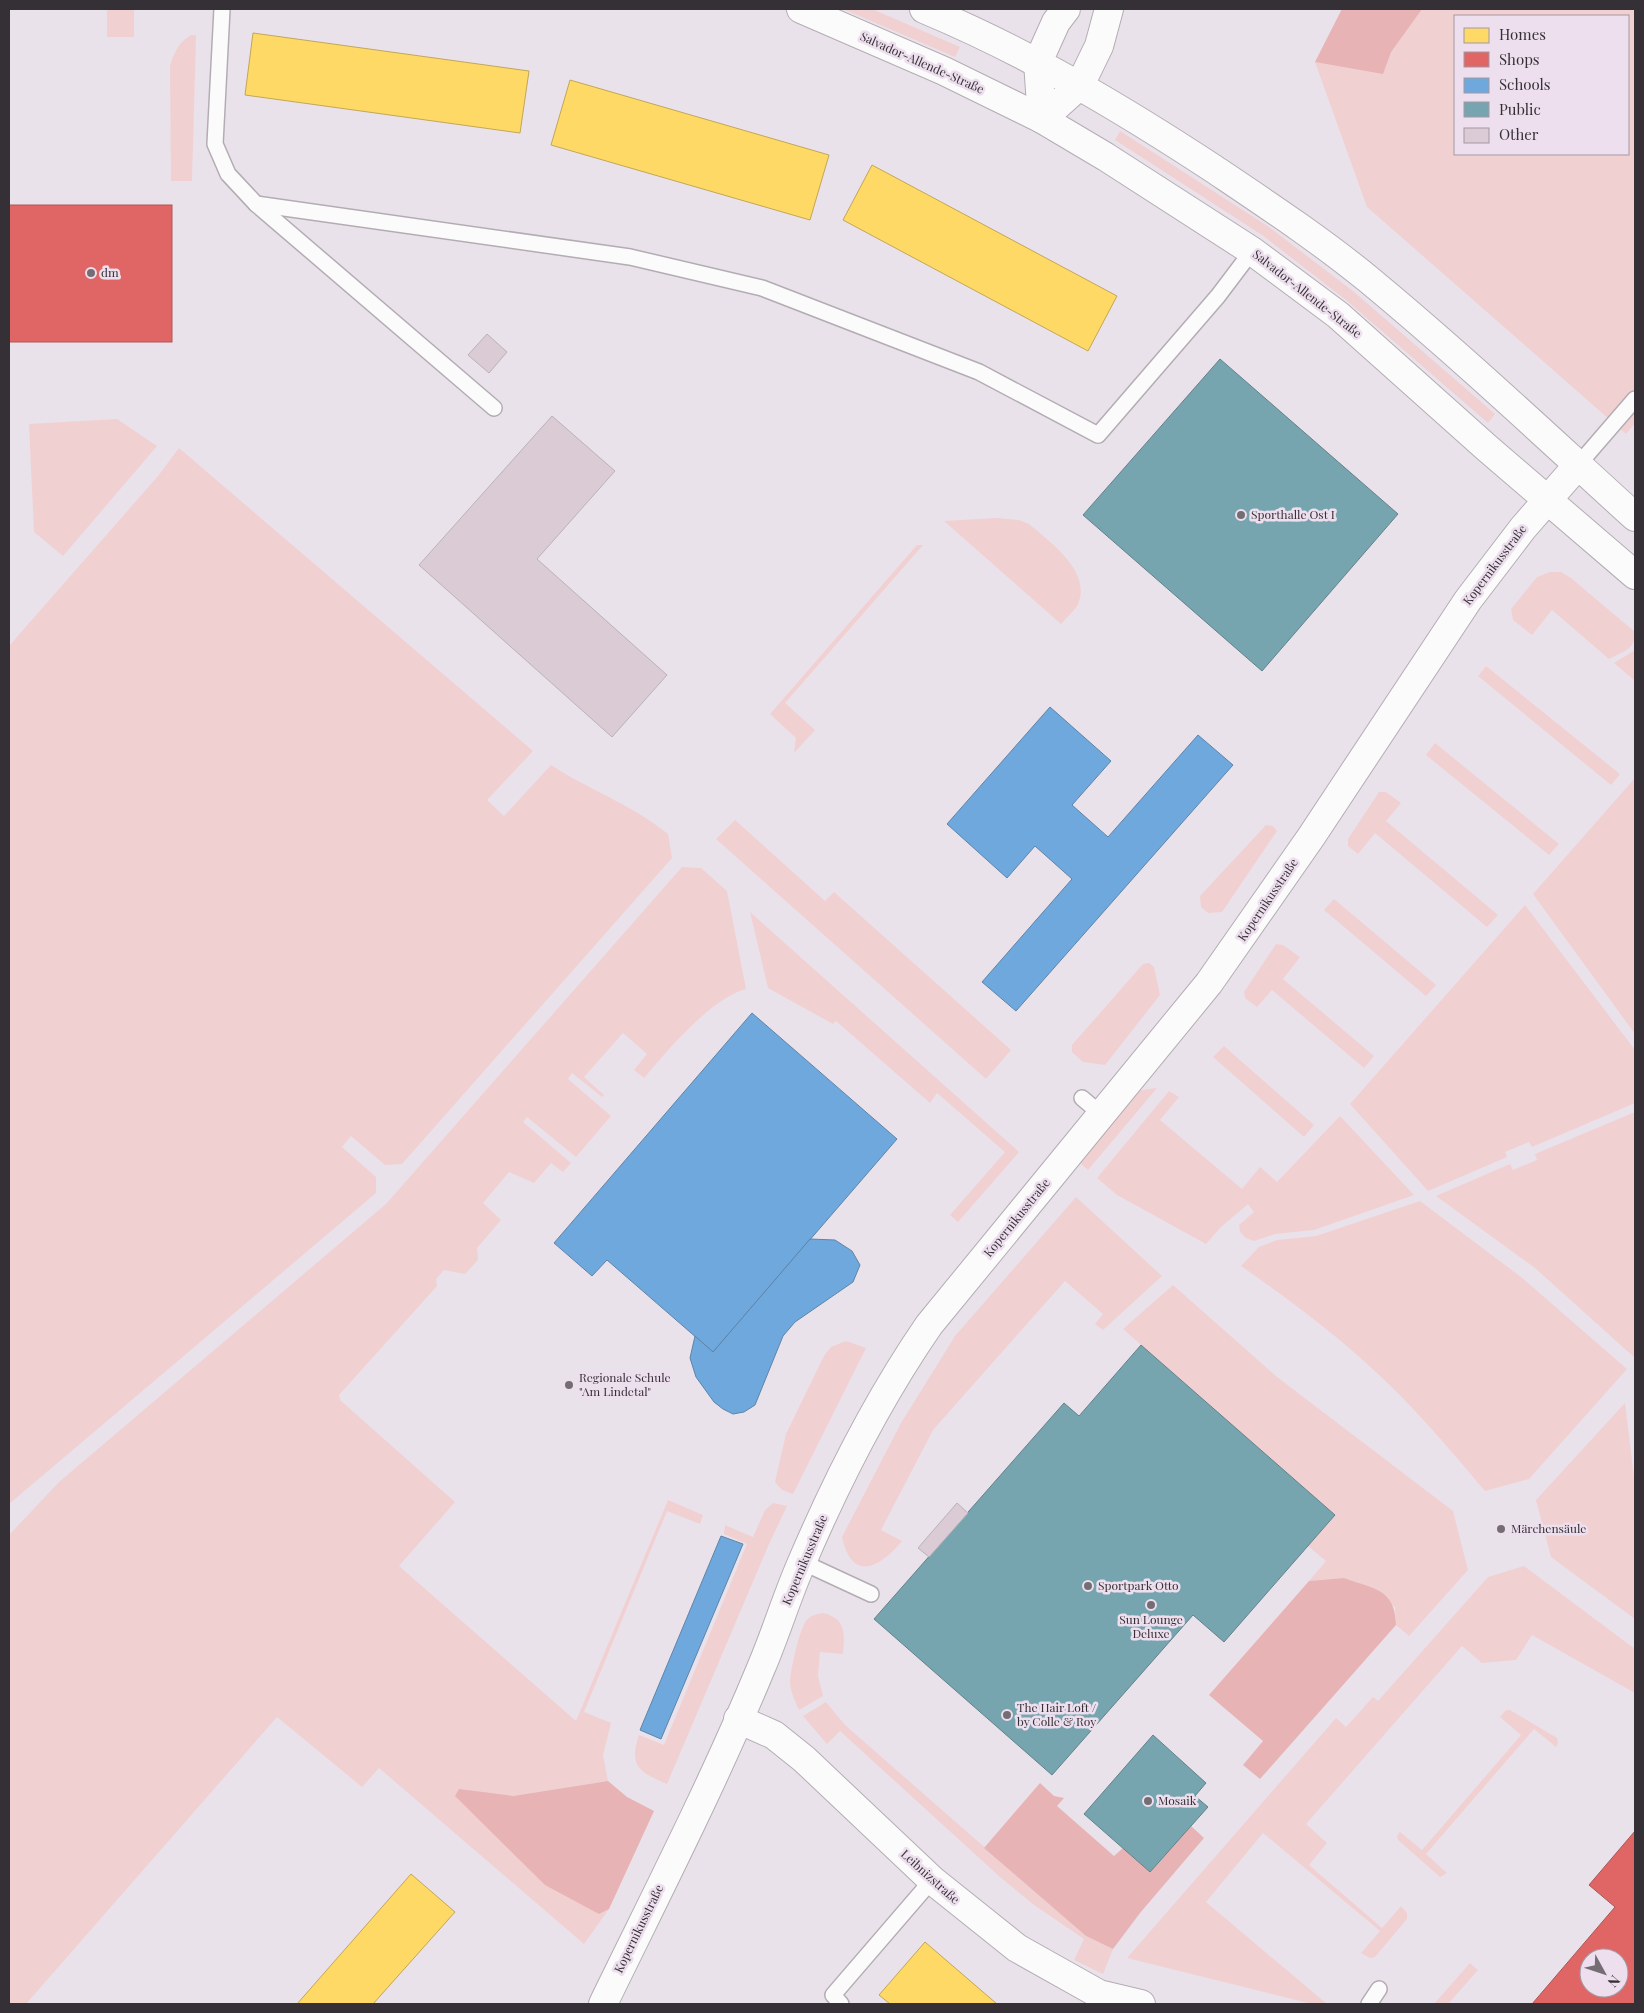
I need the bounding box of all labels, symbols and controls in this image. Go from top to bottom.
legend [1454,15,1629,155]
text: Homes [1499,24,1546,44]
street label: Salvador-Allende-Straße [858,28,987,97]
text: Shops [1499,49,1540,69]
text: Schools [1499,74,1551,94]
text: Public [1499,99,1541,119]
text: Other [1499,124,1539,144]
street label: Salvador-Allende-Straße [1250,246,1365,341]
place label: dm [101,264,119,280]
marker: dm [85,267,97,279]
place label: Sporthalle Ost I [1251,506,1335,522]
marker: Sporthalle Ost I [1235,509,1247,521]
street label: Kopernikusstraße [1459,521,1530,608]
street label: Kopernikusstraße [1234,855,1301,944]
street label: Kopernikusstraße [980,1175,1053,1260]
place label: Regionale Schule "Am Lindetal" [579,1369,671,1399]
marker: Regionale Schule "Am Lindetal" [563,1379,575,1391]
street label: Kopernikusstraße [778,1512,830,1607]
place label: Märchensäule [1511,1520,1586,1536]
marker: Märchensäule [1495,1523,1507,1535]
place label: Sportpark Otto [1098,1577,1179,1593]
marker: Sportpark Otto [1082,1580,1094,1592]
marker: Sun Lounge Deluxe [1145,1599,1157,1611]
place label: Sun Lounge Deluxe [1119,1611,1183,1641]
place label: The Hair Loft / by Colle & Roy [1017,1699,1097,1729]
marker: The Hair Loft / by Colle & Roy [1001,1709,1013,1721]
place label: Mosaik [1158,1792,1197,1808]
marker: Mosaik [1142,1795,1154,1807]
street label: Leibnizstraße [898,1846,963,1907]
street label: Kopernikusstraße [610,1882,666,1975]
north arrow [1579,1948,1629,1998]
text: N [1604,1972,1625,1992]

